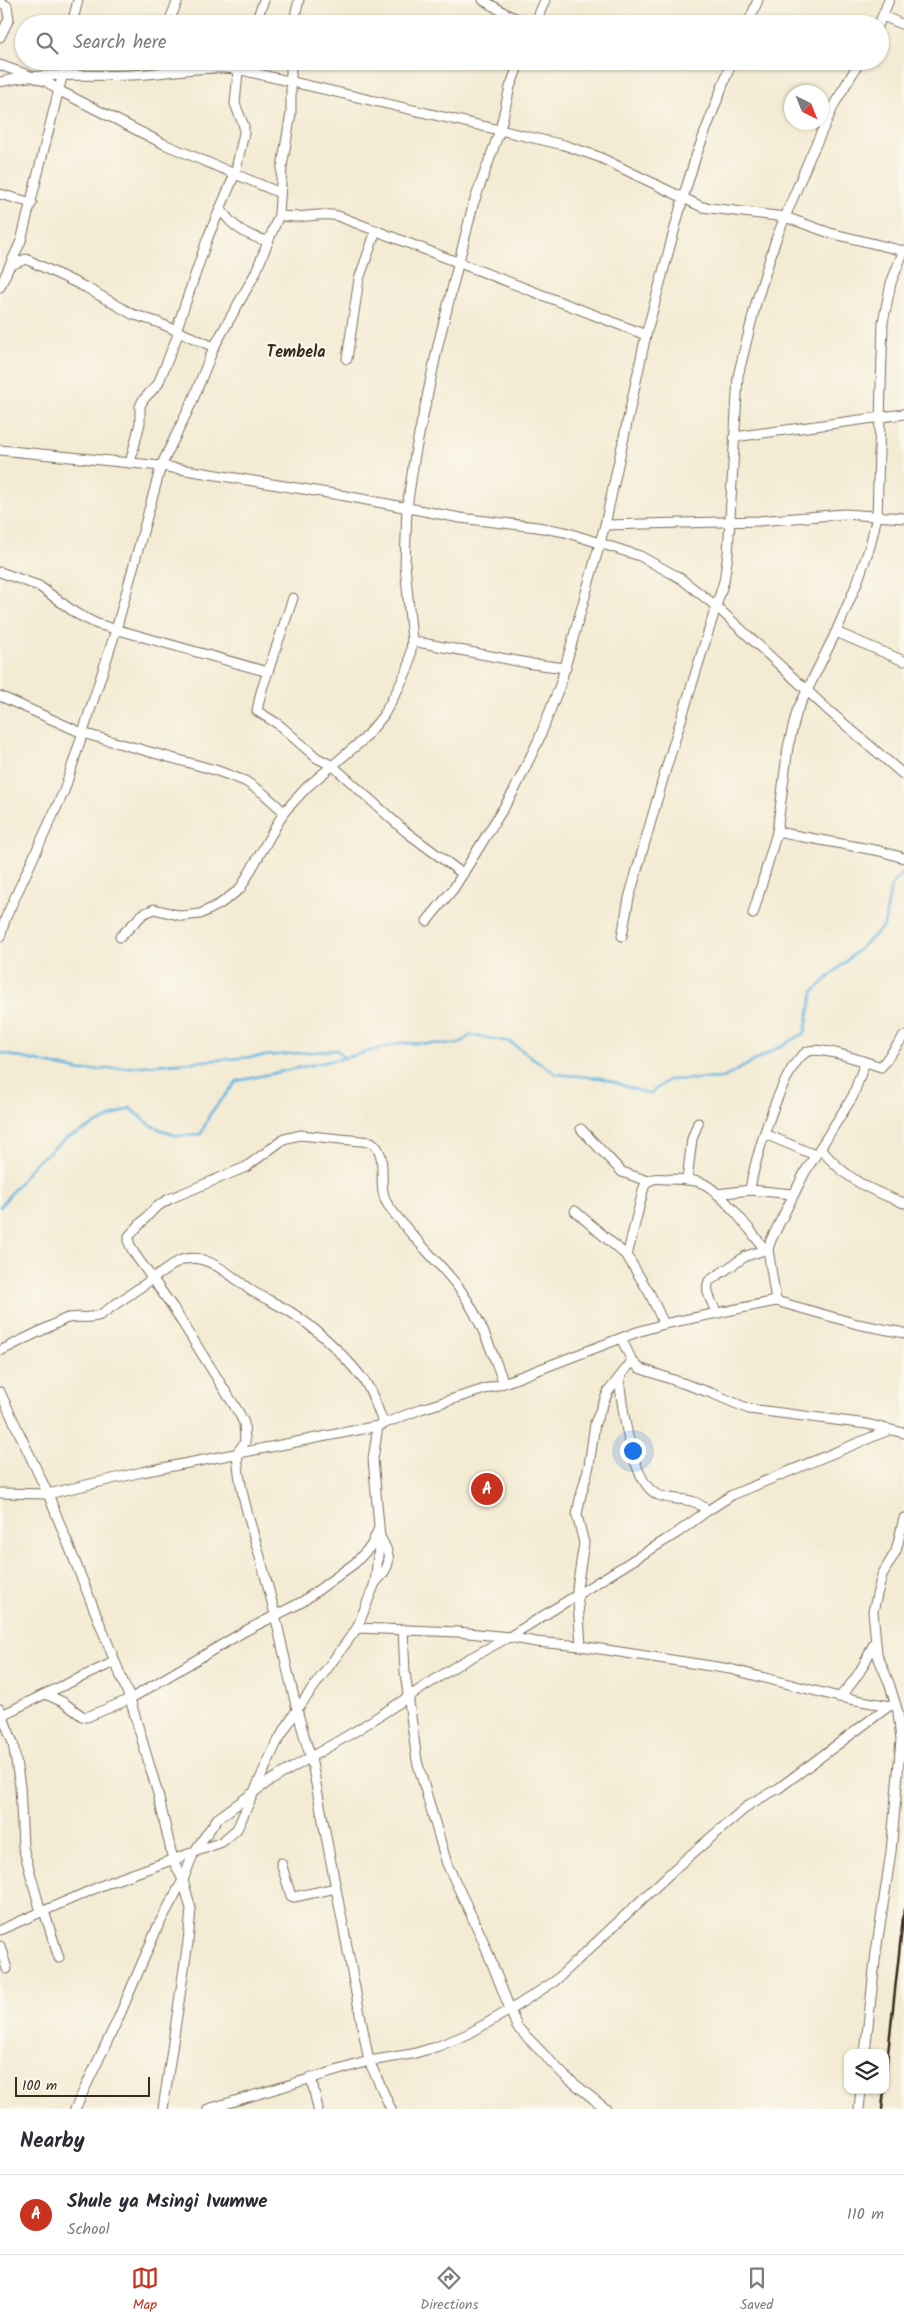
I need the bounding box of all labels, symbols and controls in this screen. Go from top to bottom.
search box [15,15,889,70]
text: Search here [73,28,167,58]
icon: search [33,29,61,57]
north arrow [784,85,829,130]
district label: Tembela [267,340,325,365]
your location [620,1438,646,1464]
pin: A [471,1470,503,1508]
map controls [844,2049,889,2094]
button: layers [844,2049,889,2094]
scale bar [15,2074,150,2097]
text: 100 m [22,2075,57,2097]
text: Nearby [20,2125,85,2158]
text: Shule ya Msingi Ivumwe [67,2187,268,2217]
text: A [31,2202,41,2227]
text: 110 m [847,2202,884,2227]
text: School [67,2217,110,2242]
tab: Map [131,2264,159,2316]
tab: Directions [420,2264,478,2316]
tab: Saved [740,2264,773,2316]

